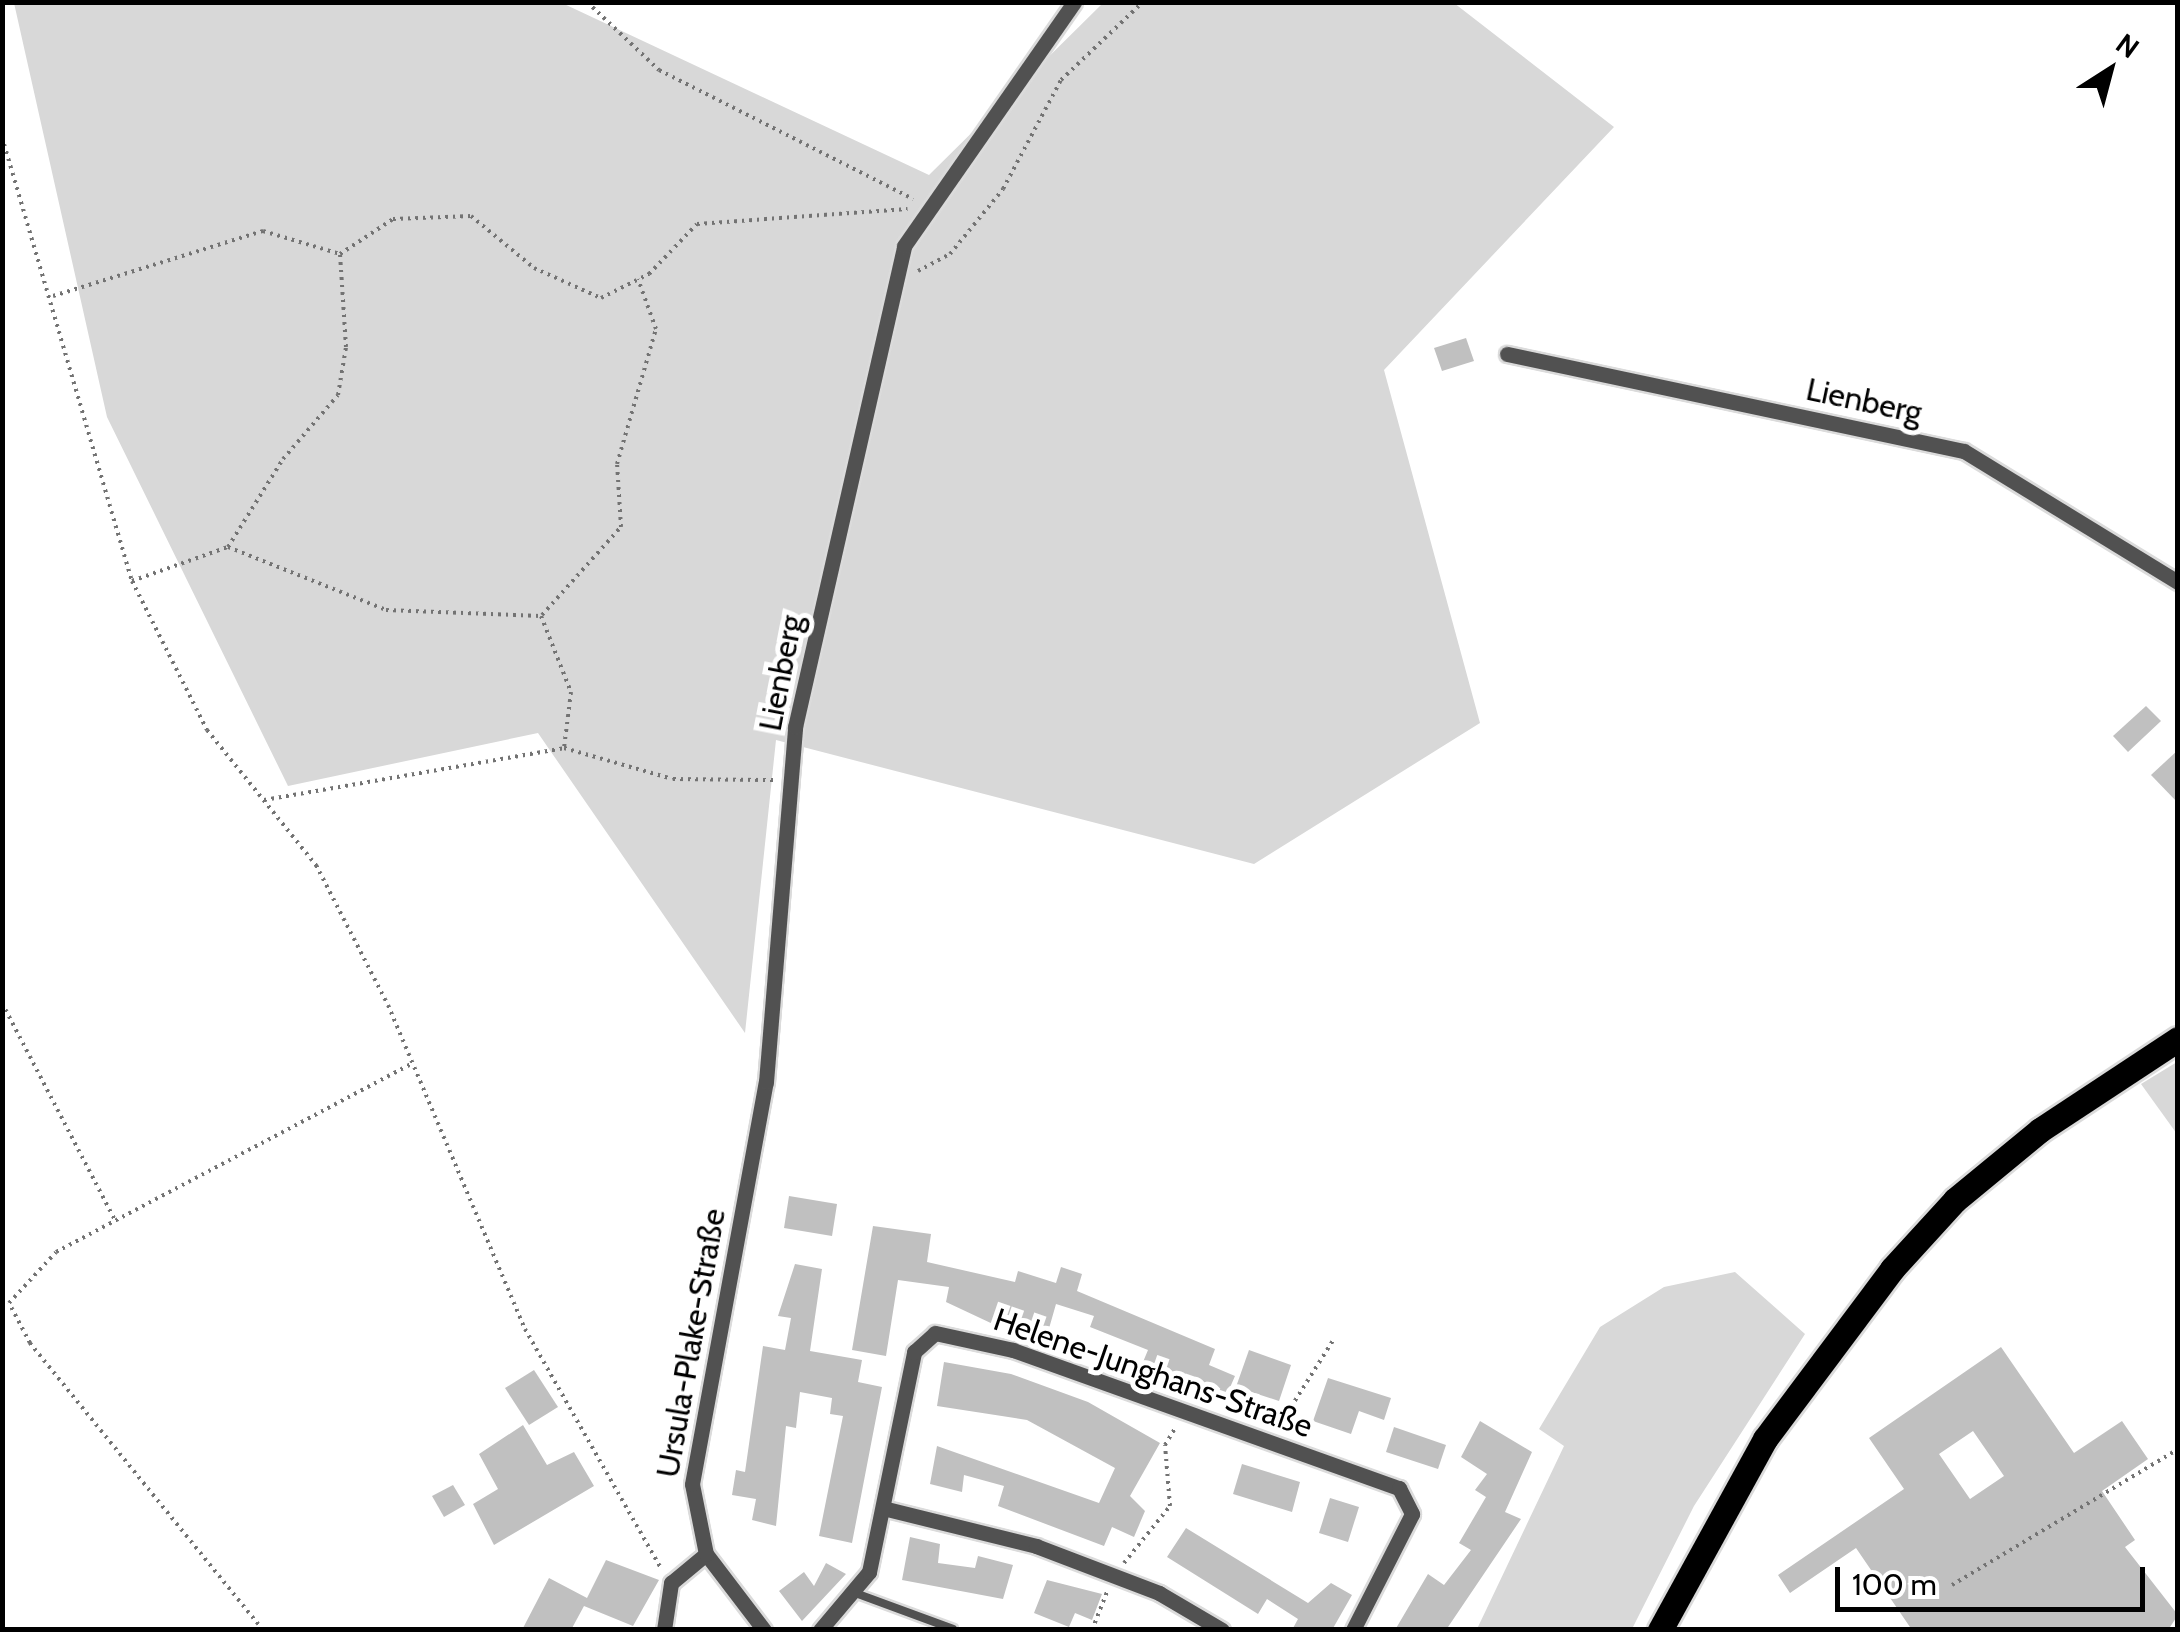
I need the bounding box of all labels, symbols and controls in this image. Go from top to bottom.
north arrow [2060,20,2160,120]
text: N [2110,26,2146,65]
street label: Lienberg [1803,370,1925,432]
street label: Lienberg [751,612,811,734]
street label: Ursula-Plake-Straße [648,1206,734,1480]
street label: Helene-Junghans-Straße [989,1300,1317,1446]
scale bar [1840,1547,2150,1609]
text: 100 m [1852,1566,1937,1603]

